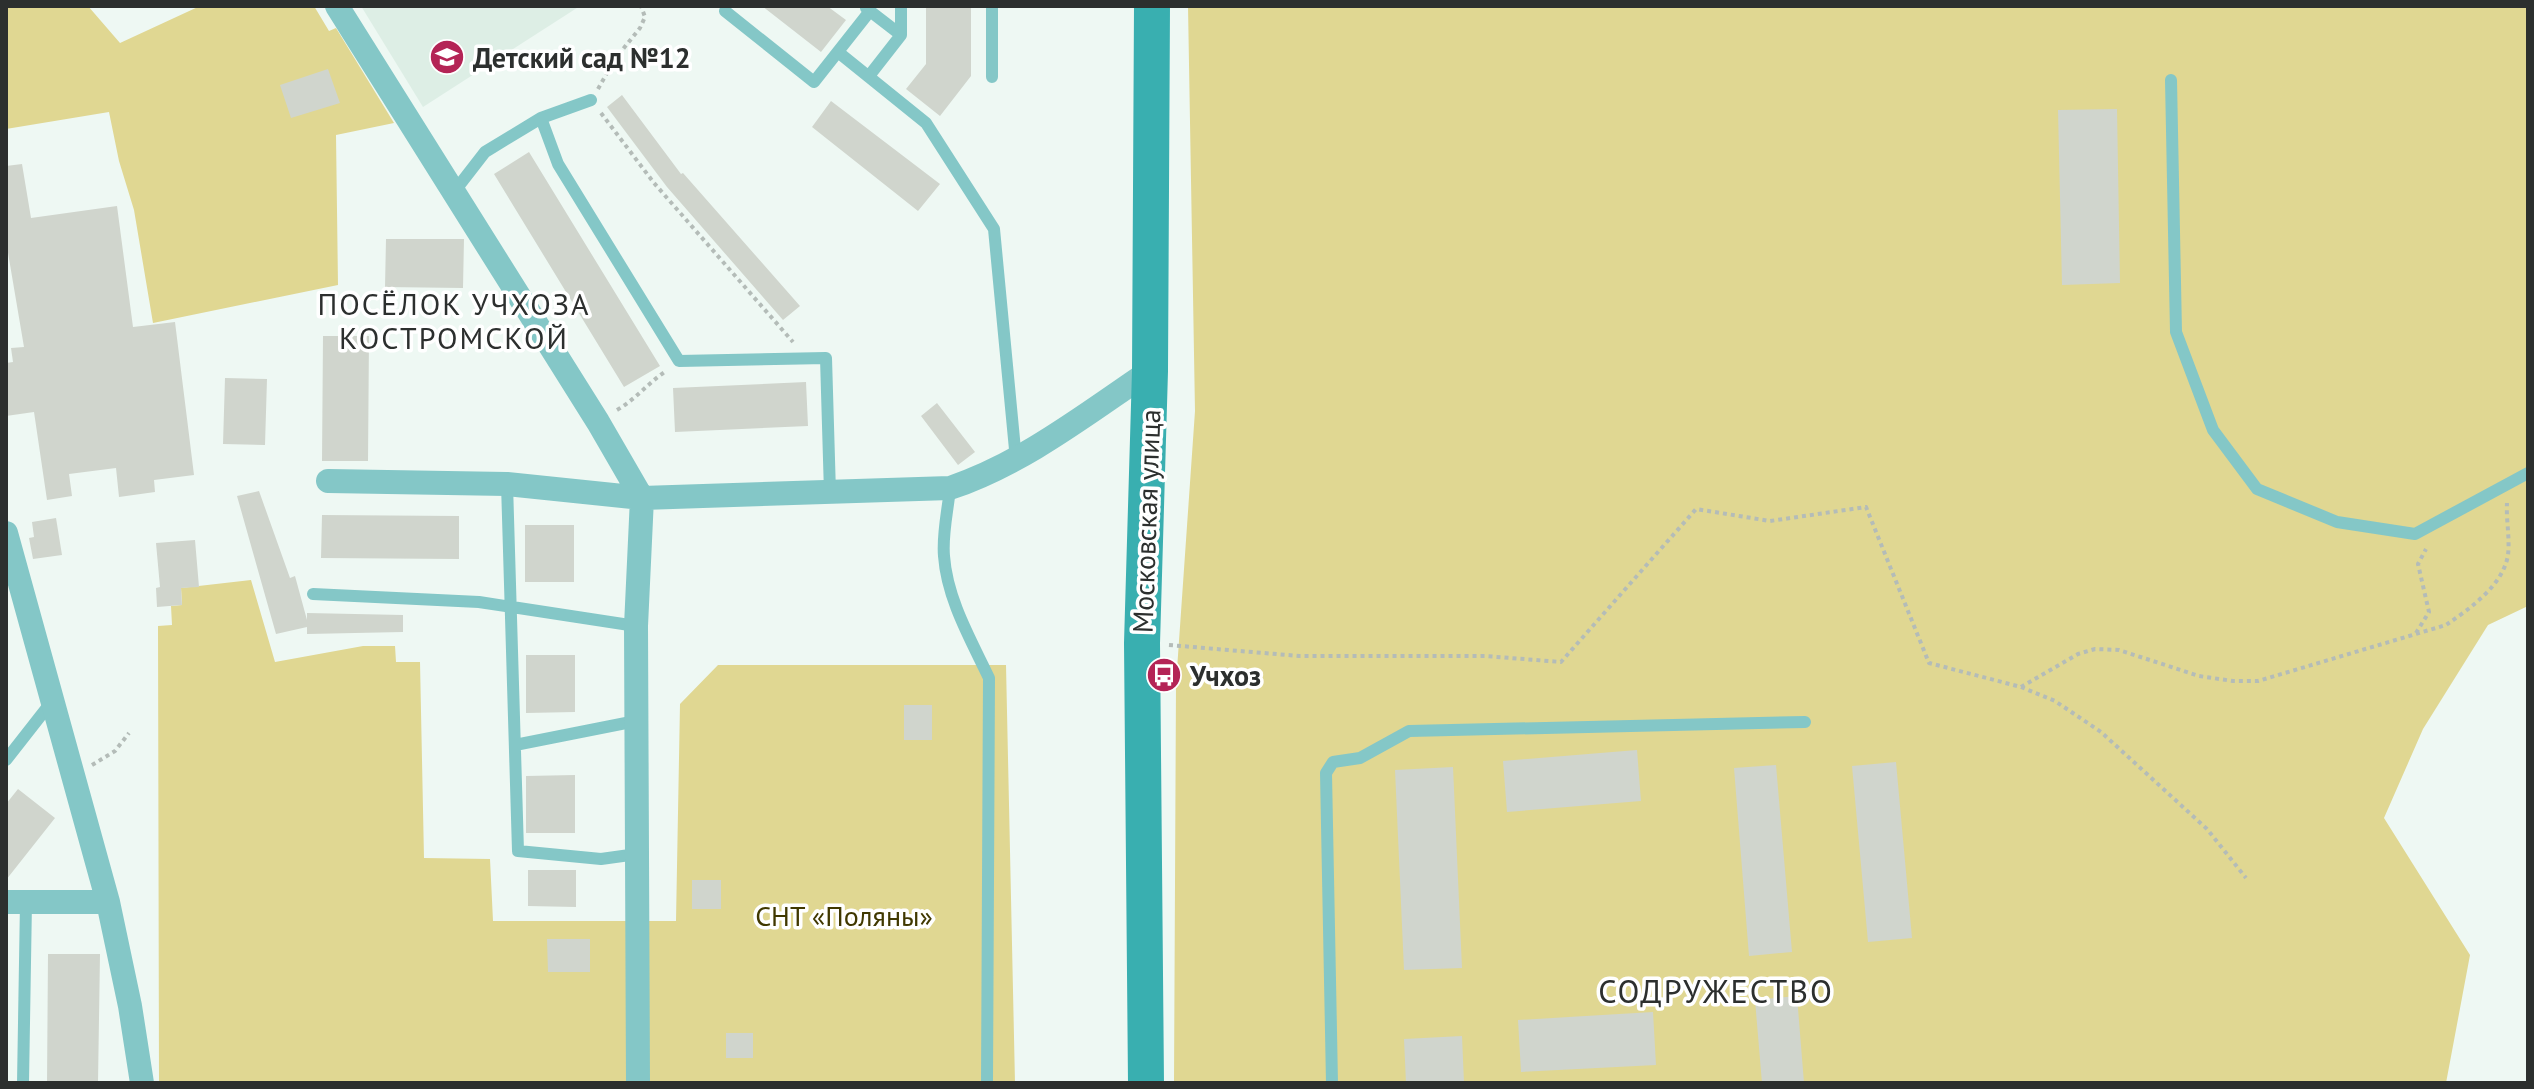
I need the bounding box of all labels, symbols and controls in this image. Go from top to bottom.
school or university icon: Детский сад №12 [428,38,466,76]
place label: Детский сад №12 [473,39,691,76]
district label: ПОСЁЛОК УЧХОЗА КОСТРОМСКОЙ [318,284,590,357]
street label: Московская улица [1124,409,1168,633]
bus stop icon: Учхоз [1145,656,1183,694]
place label: Учхоз [1189,657,1261,694]
park label: СНТ «Поляны» [755,897,933,934]
district label: СОДРУЖЕСТВО [1598,970,1834,1012]

